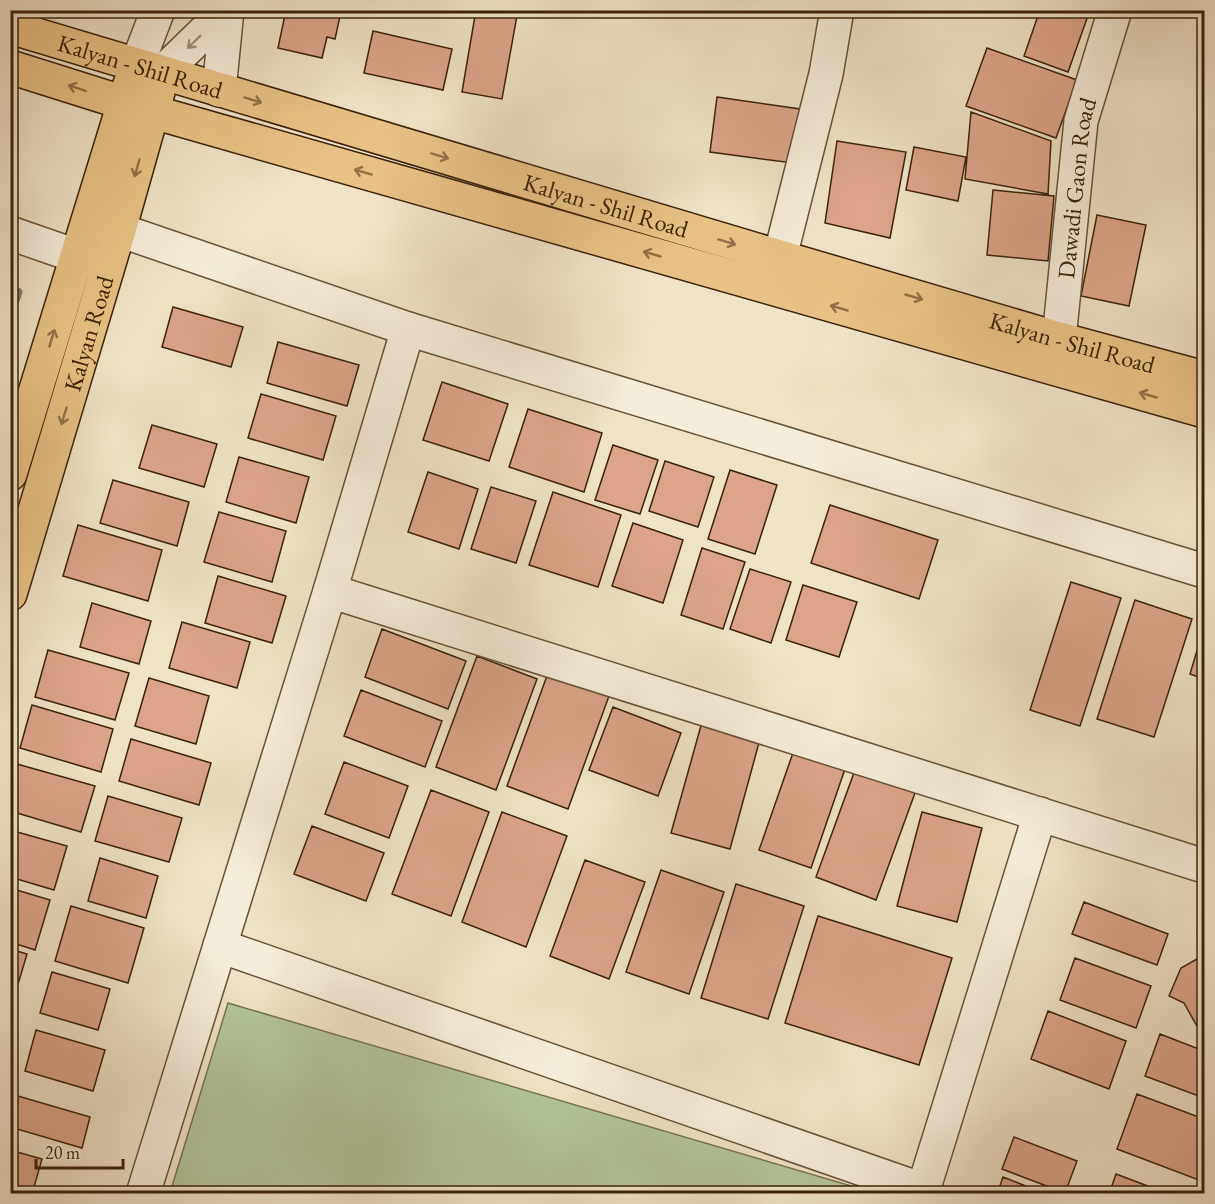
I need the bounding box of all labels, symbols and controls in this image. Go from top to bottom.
street label: Kalyan - Shil Road [54,27,227,105]
one-way arrow [187,34,202,49]
one-way arrow [68,82,87,93]
street label: Dawadi Gaon Road [1050,93,1103,280]
one-way arrow [243,95,262,106]
one-way arrow [430,151,449,162]
one-way arrow [130,158,142,177]
one-way arrow [354,166,373,177]
street label: Kalyan - Shil Road [520,166,693,245]
one-way arrow [717,237,736,248]
one-way arrow [643,248,662,259]
street label: Kalyan Road [56,271,120,395]
one-way arrow [904,292,923,303]
one-way arrow [830,301,849,313]
street label: Kalyan - Shil Road [986,304,1159,380]
one-way arrow [47,329,58,348]
one-way arrow [1139,389,1158,401]
one-way arrow [58,406,69,425]
scale bar [36,1132,123,1170]
text: 20 m [45,1141,80,1164]

